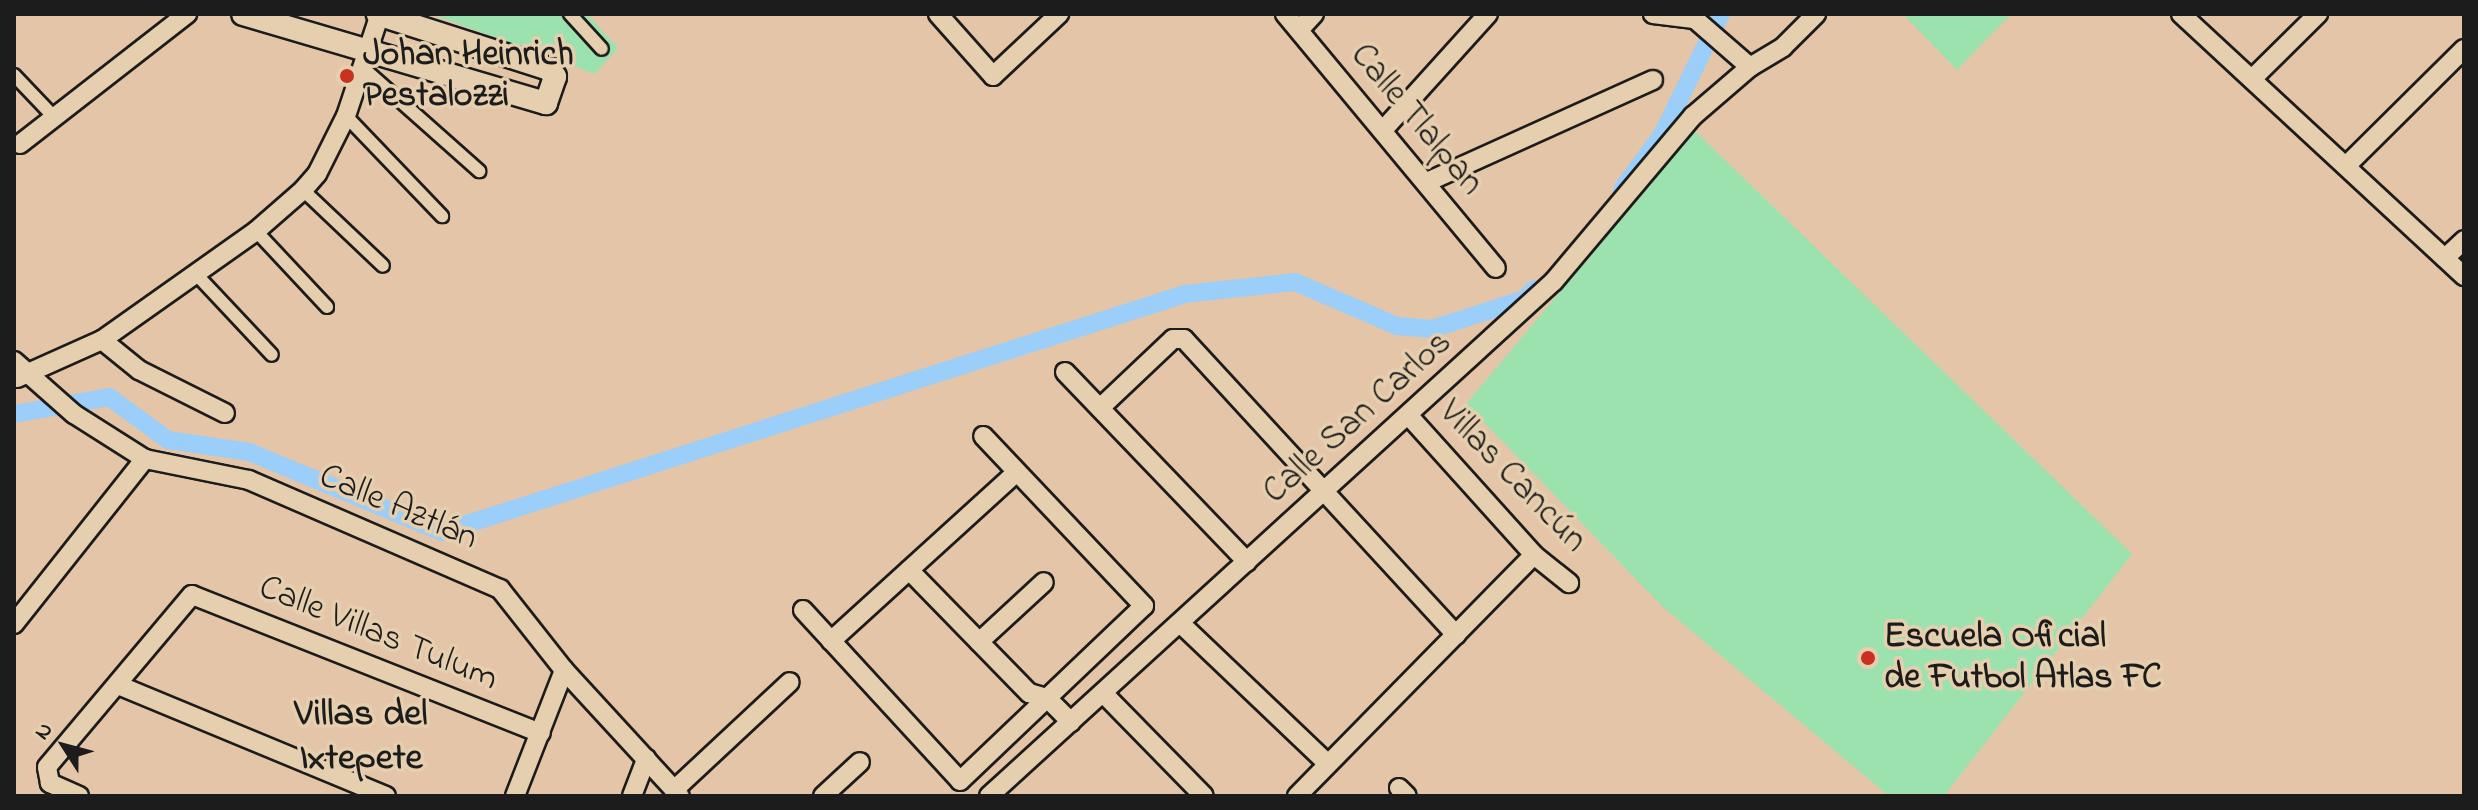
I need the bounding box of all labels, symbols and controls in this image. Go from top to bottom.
place label: Johan Heinrich Pestalozzi [363,33,573,118]
street label: Calle Tlalpan [1340,35,1492,205]
marker: Johan Heinrich Pestalozzi [338,67,356,85]
street label: Calle San Carlos [1255,322,1461,514]
street label: Villas Cancún [1429,392,1595,562]
street label: Calle Aztlán [312,455,484,561]
street label: Calle Villas Tulum [252,566,504,702]
place label: Escuela Oficial de Futbol Atlas FC [1884,615,2162,700]
marker: Escuela Oficial de Futbol Atlas FC [1859,649,1877,667]
district label: Villas del Ixtepete [294,693,428,782]
north arrow [24,706,104,786]
text: N [27,716,62,747]

